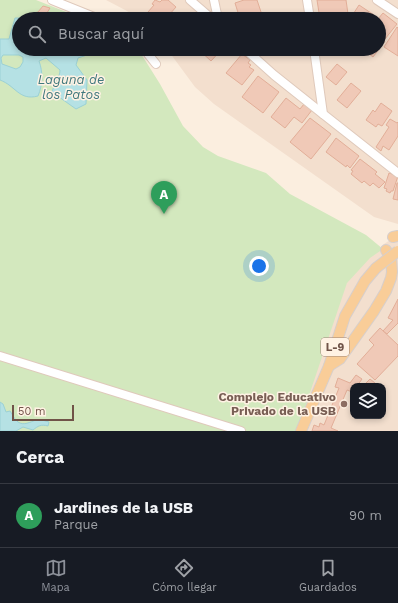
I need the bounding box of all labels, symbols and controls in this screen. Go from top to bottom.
search box [12,12,386,56]
icon: search [26,23,48,45]
text: Buscar aquí [58,25,144,43]
water label: Laguna de los Patos [38,72,104,102]
pin: A [151,181,177,214]
your location [249,256,269,276]
road number: L-9 [321,338,349,356]
map controls [350,383,386,419]
button: layers [350,383,386,419]
place label: Complejo Educativo Privado de la USB [218,390,336,418]
marker: Complejo Educativo Privado de la USB [339,399,349,409]
scale bar [12,403,74,422]
text: 50 m [18,405,45,418]
text: Cerca [16,447,64,467]
text: Jardines de la USB [54,499,193,517]
text: A [25,508,33,523]
text: 90 m [349,508,382,523]
text: Parque [54,517,98,532]
tab: Mapa [41,557,70,594]
tab: Cómo llegar [152,557,217,594]
tab: Guardados [299,557,357,594]

